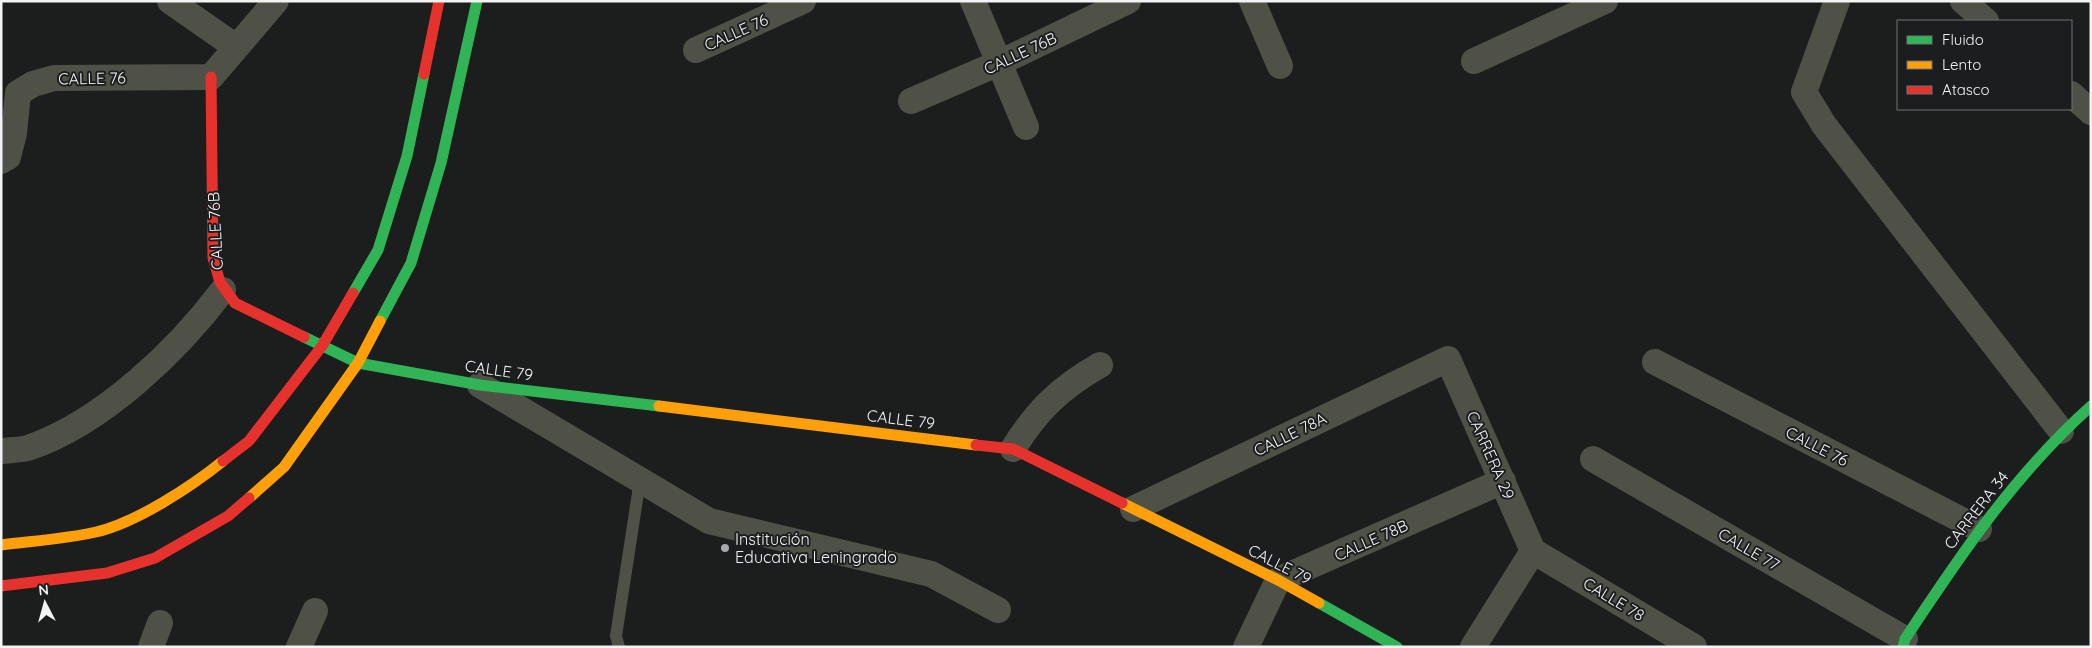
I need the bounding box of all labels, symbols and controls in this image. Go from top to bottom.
street label: CALLE 76 [701,9,771,55]
legend [1897,20,2072,110]
street label: CALLE 76B [980,27,1060,79]
text: Fluido [1942,30,1984,49]
text: Lento [1942,55,1981,74]
street label: CALLE 76 [58,67,126,89]
text: Atasco [1942,80,1990,99]
street label: CALLE 76B [203,192,227,270]
street label: CALLE 79 [464,355,534,385]
street label: CALLE 79 [866,405,936,433]
street label: CALLE 78A [1250,408,1330,460]
street label: CARRERA 29 [1463,408,1519,502]
street label: CALLE 76 [1782,422,1852,470]
street label: CARRERA 34 [1939,467,2013,553]
street label: CALLE 78B [1331,515,1411,565]
street label: CALLE 77 [1715,523,1783,575]
place label: Institución Educativa Leningrado [735,529,897,567]
street label: CALLE 79 [1245,540,1315,588]
marker: Institución Educativa Leningrado [719,542,731,554]
street label: CALLE 78 [1580,573,1648,625]
north arrow [20,578,70,628]
text: N [38,581,50,600]

